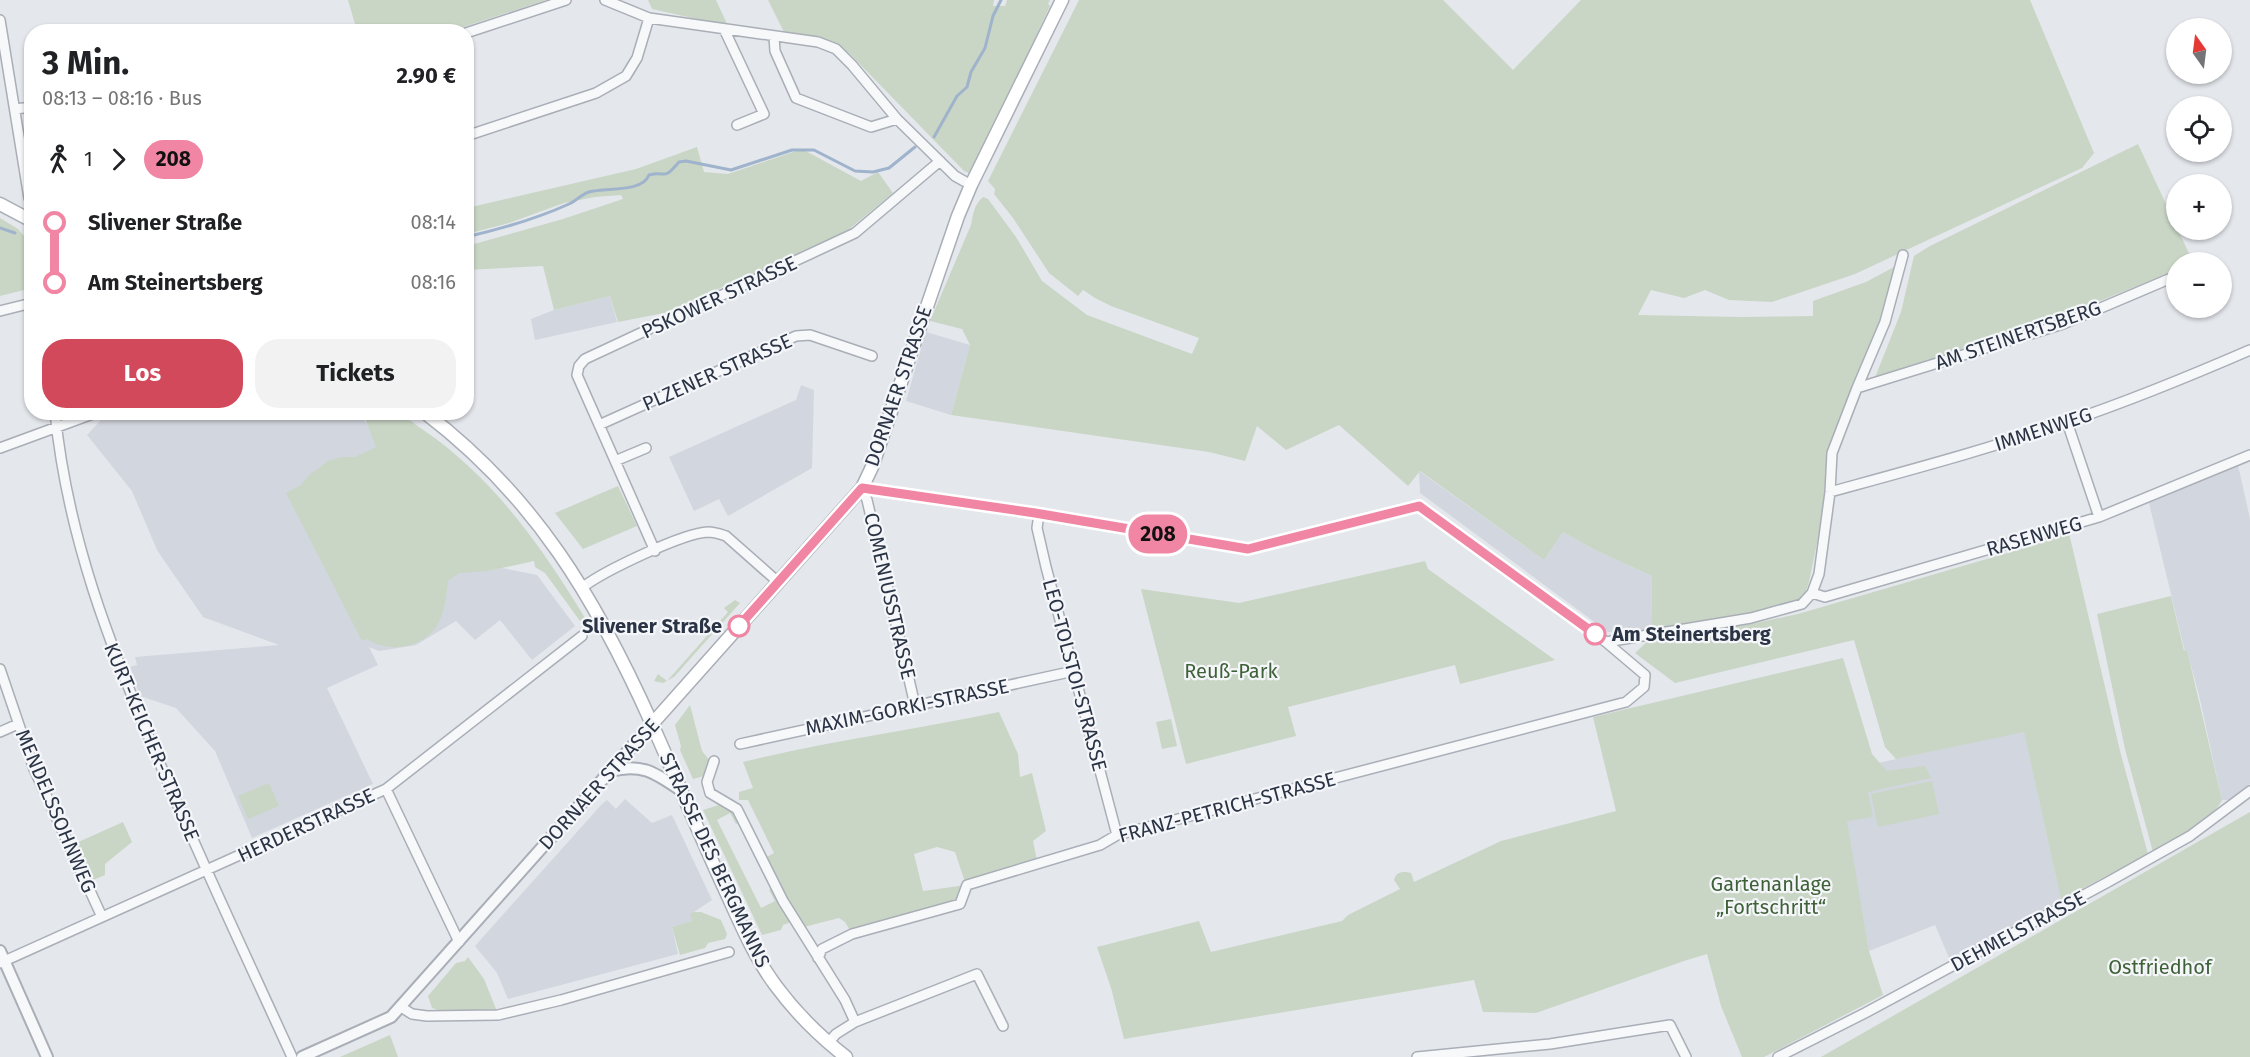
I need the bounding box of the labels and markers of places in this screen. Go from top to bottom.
place label: Slivener Straße [582,614,722,638]
marker: Slivener Straße [728,615,750,637]
place label: Am Steinertsberg [1611,622,1772,646]
marker: Am Steinertsberg [1584,623,1606,645]

